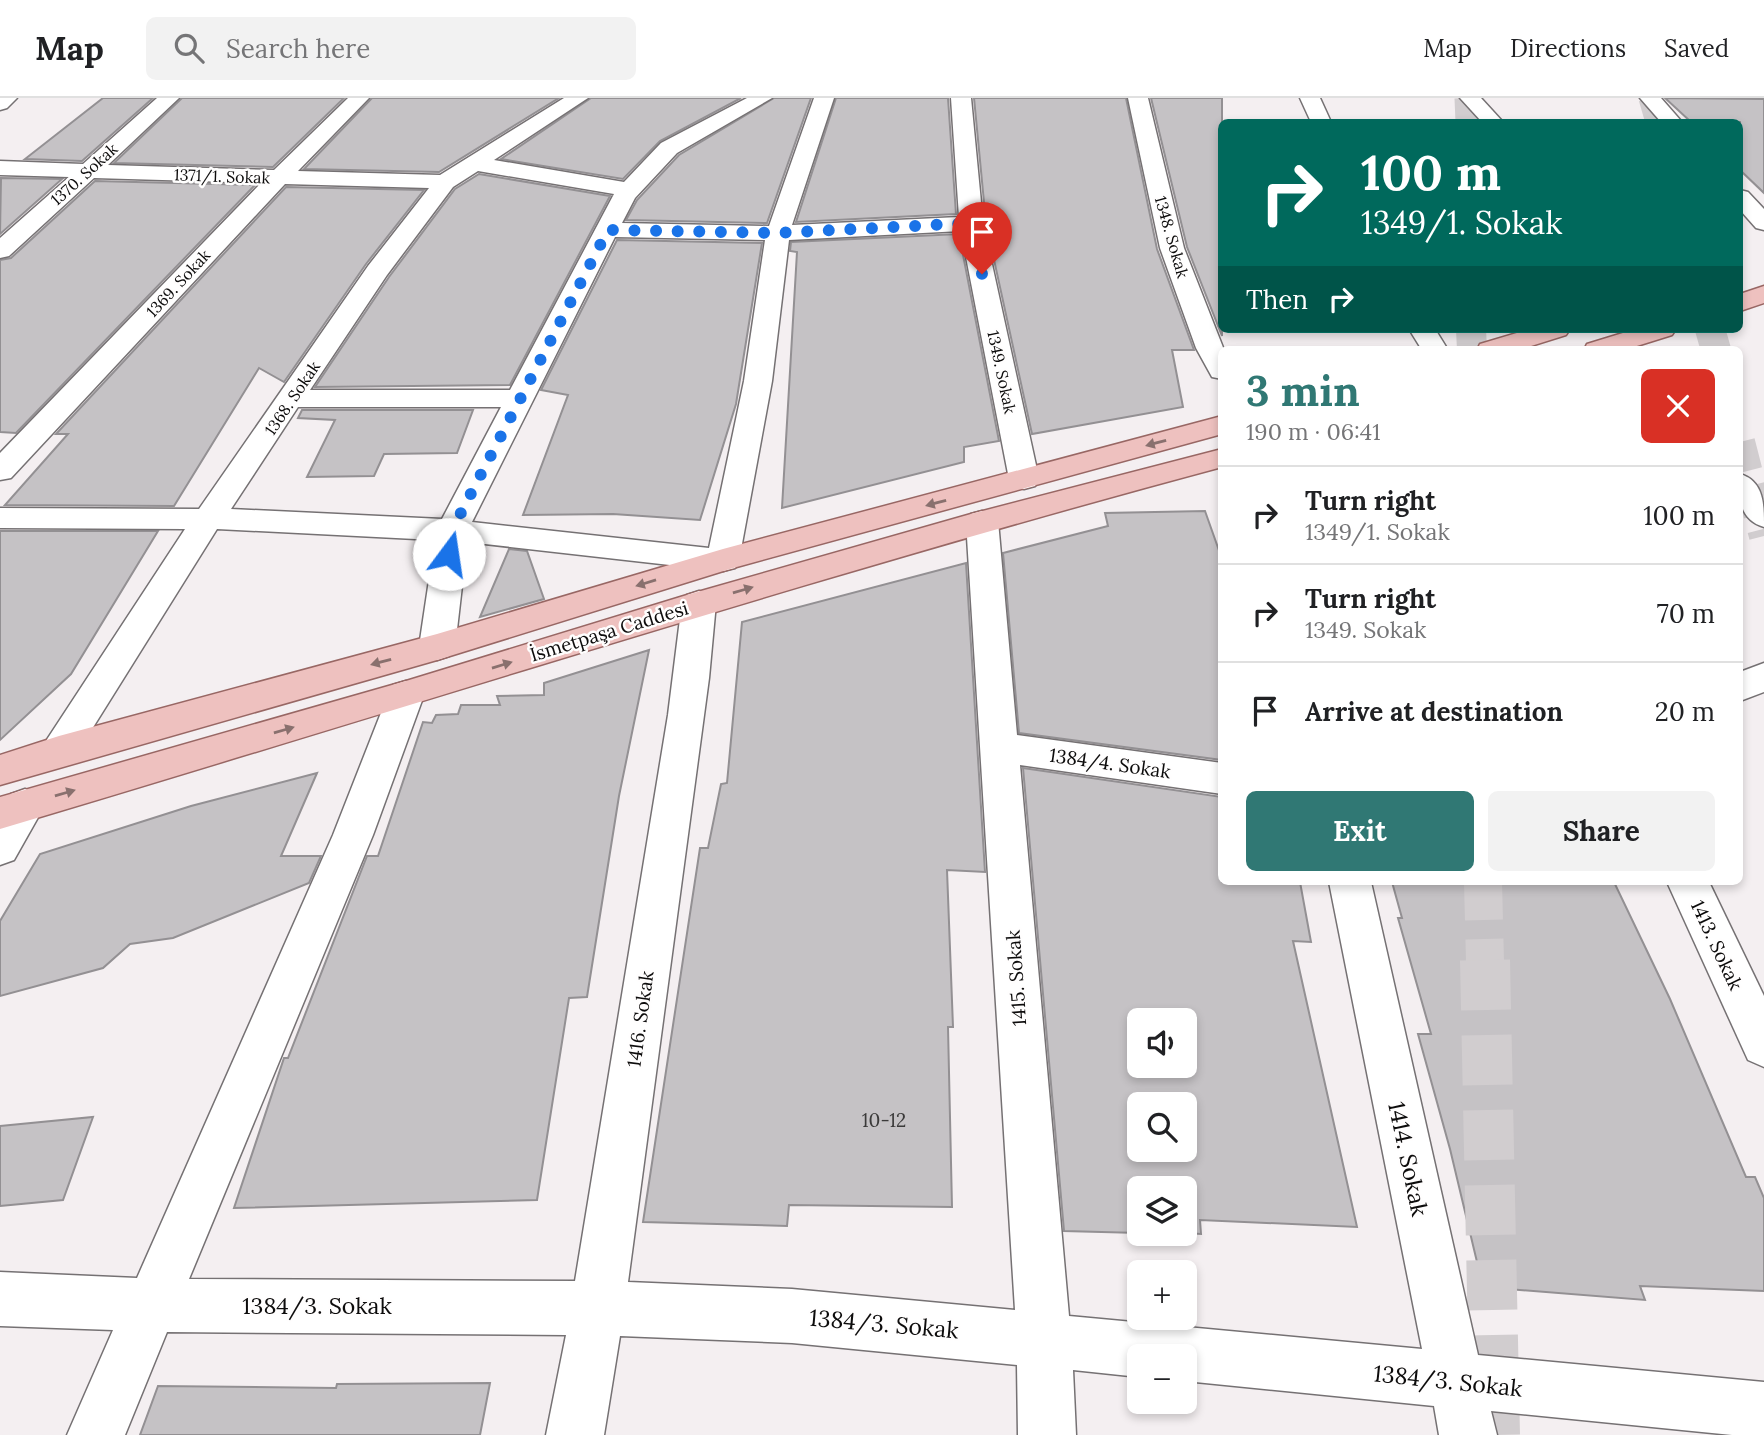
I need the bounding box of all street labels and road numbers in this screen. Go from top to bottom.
street label: 1370. Sokak [46,138,122,209]
street label: 1371/1. Sokak [174,164,271,189]
street label: 1348. Sokak [1151,194,1193,281]
street label: 1369. Sokak [142,245,215,321]
street label: 1349. Sokak [983,329,1021,416]
street label: 1368. Sokak [260,357,324,439]
street label: İsmetpaşa Caddesi [527,595,691,667]
street label: 1384/4. Sokak [1048,743,1173,784]
street label: 1413. Sokak [1686,896,1749,995]
street label: 1415. Sokak [1001,928,1031,1027]
street label: 1416. Sokak [621,969,659,1069]
street label: 1414. Sokak [1382,1099,1435,1219]
street label: 1384/3. Sokak [242,1291,392,1321]
street label: 1384/3. Sokak [808,1303,960,1346]
street label: 1384/3. Sokak [1372,1358,1525,1404]

